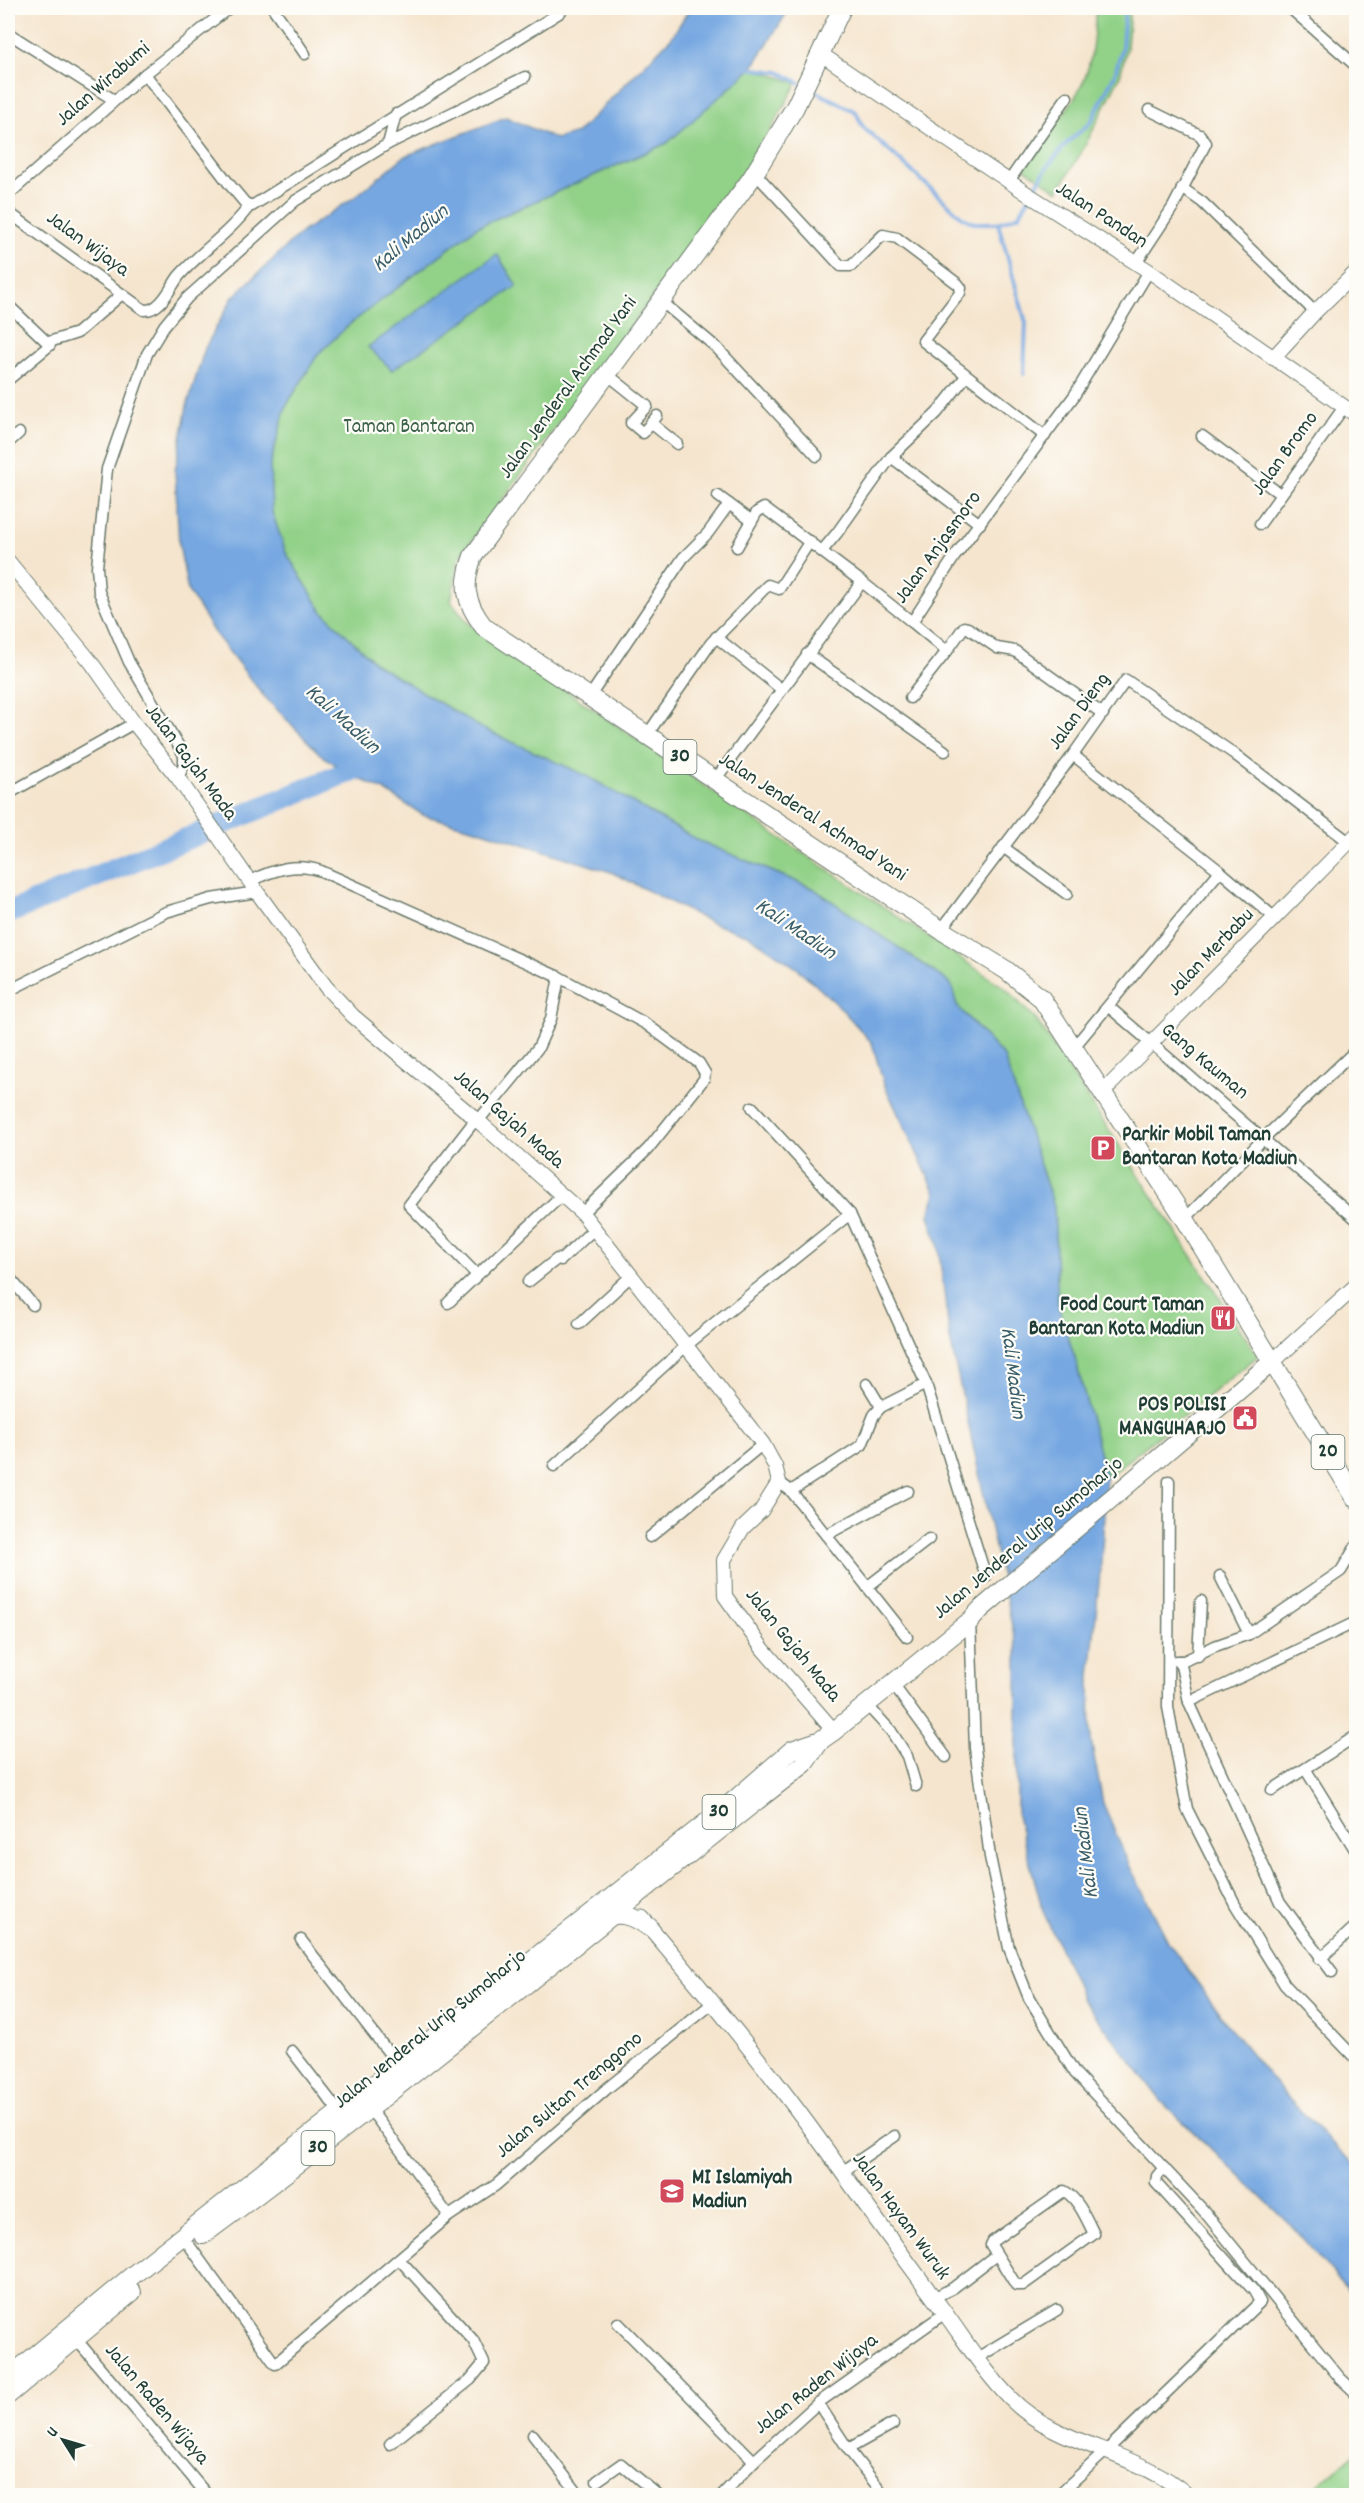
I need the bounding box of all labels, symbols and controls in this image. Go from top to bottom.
street label: Jalan Wirabumi [50,35,158,135]
street label: Jalan Pandan [1049,175,1153,257]
water label: Kali Madiun [366,197,457,280]
street label: Jalan Wijaya [39,205,136,286]
street label: Jalan Jenderal Achmad Yani [492,290,646,486]
street label: Jalan Bromo [1245,406,1327,502]
park label: Taman Bantaran [343,413,475,443]
street label: Jalan Anjasmoro [888,485,990,611]
street label: Jalan Dieng [1042,667,1118,757]
water label: Kali Madiun [297,678,387,763]
street label: Jalan Gajah Mada [136,698,244,828]
road number: 30 [664,740,696,774]
street label: Jalan Jenderal Achmad Yani [712,746,912,890]
water label: Kali Madiun [748,891,842,969]
street label: Jalan Merbabu [1162,902,1262,1004]
street label: Gang Kauman [1153,1016,1255,1108]
street label: Jalan Gajah Mada [446,1063,571,1178]
place label: Parkir Mobil Taman Bantaran Kota Madiun [1122,1121,1298,1175]
parking icon: Parkir Mobil Taman Bantaran Kota Madiun [1088,1133,1118,1163]
place label: Food Court Taman Bantaran Kota Madiun [1029,1291,1204,1345]
restaurant icon: Food Court Taman Bantaran Kota Madiun [1208,1303,1238,1333]
water label: Kali Madiun [991,1325,1033,1421]
place label: POS POLISI MANGUHARJO [1119,1391,1226,1445]
public building icon: POS POLISI MANGUHARJO [1230,1403,1260,1433]
road number: 20 [1312,1435,1344,1469]
street label: Jalan Jenderal Urip Sumoharjo [927,1450,1131,1628]
street label: Jalan Gajah Mada [737,1583,848,1710]
road number: 30 [702,1795,736,1829]
water label: Kali Madiun [1066,1805,1108,1901]
street label: Jalan Jenderal Urip Sumoharjo [328,1943,534,2117]
street label: Jalan Sultan Trenggono [490,2025,650,2167]
road number: 30 [302,2131,334,2165]
street label: Jalan Hayam Wuruk [843,2147,957,2287]
place label: MI Islamiyah Madiun [692,2164,792,2218]
school or university icon: MI Islamiyah Madiun [657,2176,687,2206]
street label: Jalan Raden Wijaya [749,2326,886,2443]
street label: Jalan Raden Wijaya [96,2338,216,2473]
north arrow [33,2410,93,2470]
text: U [42,2422,65,2442]

